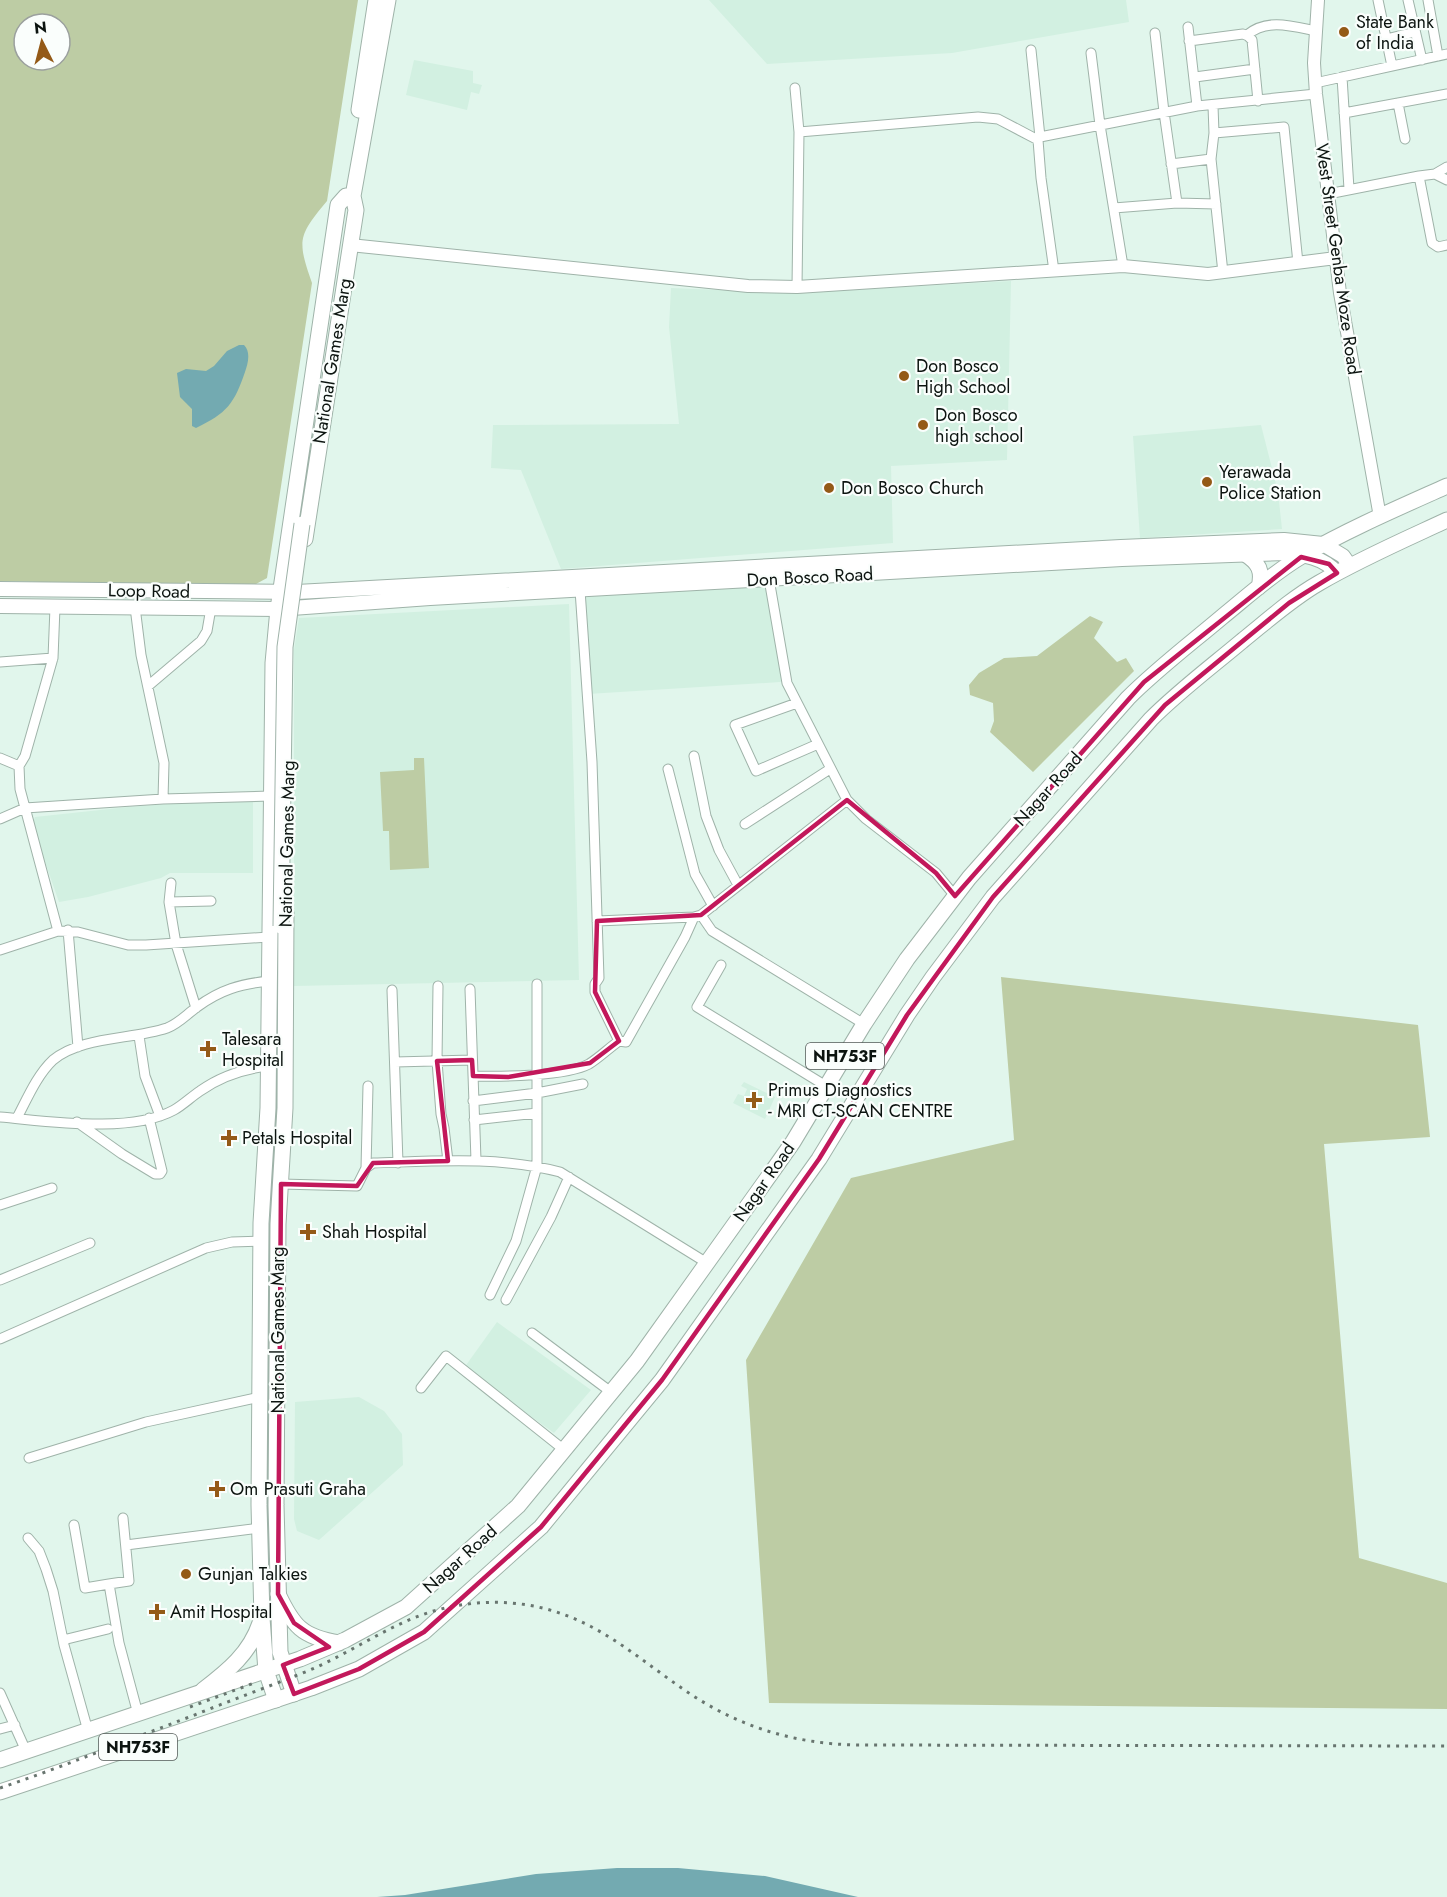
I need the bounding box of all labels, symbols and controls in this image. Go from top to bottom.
place label: State Bank of India [1356,9,1434,56]
north arrow [12,12,72,72]
text: N [33,15,48,40]
marker: State Bank of India [1337,25,1351,39]
street label: West Street Genba Moze Road [1309,142,1367,376]
street label: National Games Marg [306,276,358,446]
place label: Don Bosco High School [916,353,1010,400]
marker: Don Bosco High School [897,369,911,383]
place label: Don Bosco high school [935,402,1023,449]
marker: Don Bosco high school [916,418,930,432]
place label: Yerawada Police Station [1219,459,1321,506]
place label: Don Bosco Church [841,475,984,501]
marker: Yerawada Police Station [1200,475,1214,489]
marker: Don Bosco Church [822,481,836,495]
street label: Don Bosco Road [746,561,874,593]
street label: Loop Road [108,577,190,605]
street label: Nagar Road [1008,746,1088,832]
street label: National Games Marg [273,760,301,928]
place label: Talesara Hospital [222,1026,284,1073]
marker: Talesara Hospital [199,1040,217,1058]
road number: NH753F [806,1043,884,1069]
place label: Primus Diagnostics - MRI CT-SCAN CENTRE [768,1077,953,1124]
marker: Primus Diagnostics - MRI CT-SCAN CENTRE [745,1091,763,1109]
place label: Petals Hospital [242,1125,352,1151]
marker: Petals Hospital [220,1129,238,1147]
street label: Nagar Road [727,1137,801,1227]
place label: Shah Hospital [322,1219,427,1245]
marker: Shah Hospital [299,1223,317,1241]
street label: National Games Marg [265,1246,291,1414]
place label: Om Prasuti Graha [230,1476,366,1502]
marker: Om Prasuti Graha [208,1480,226,1498]
street label: Nagar Road [417,1519,503,1599]
place label: Gunjan Talkies [198,1561,307,1587]
marker: Gunjan Talkies [179,1567,193,1581]
place label: Amit Hospital [170,1599,272,1625]
marker: Amit Hospital [148,1603,166,1621]
road number: NH753F [99,1734,177,1760]

